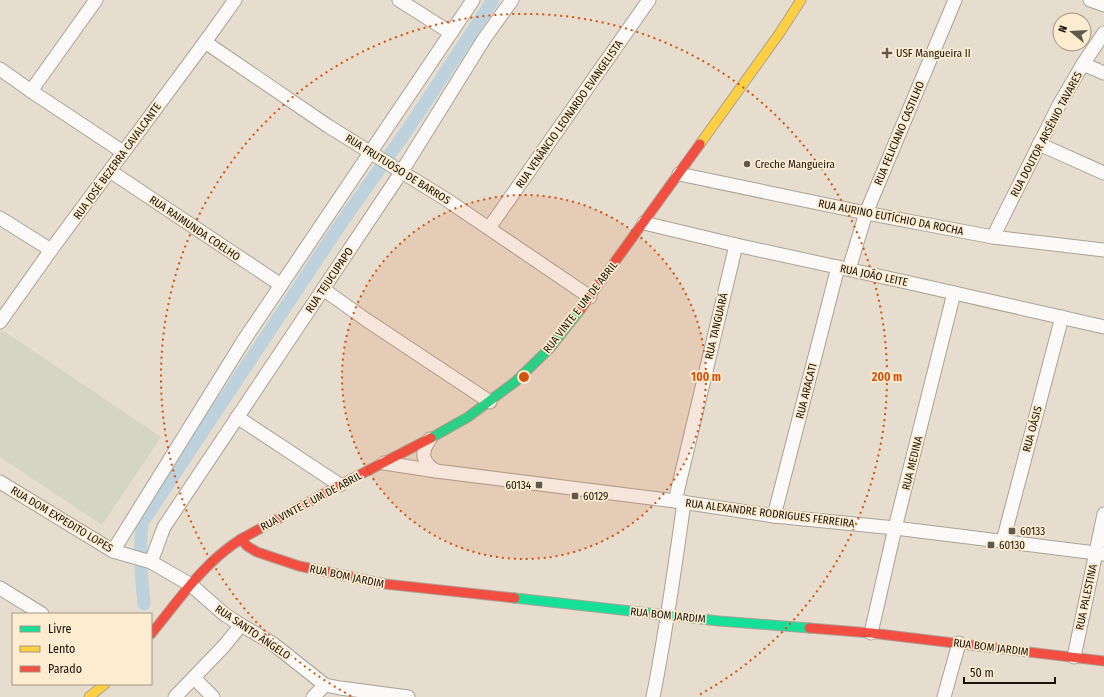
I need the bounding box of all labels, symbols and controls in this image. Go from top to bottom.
north arrow [1052,12,1092,52]
text: N [1056,24,1070,34]
street label: RUA VENÂNCIO LEONARDO EVANGELISTA [513,38,626,191]
marker: USF Mangueira II [881,47,893,59]
place label: USF Mangueira II [896,47,971,60]
street label: RUA DOUTOR ARSÊNIO TAVARES [1008,69,1085,199]
street label: RUA FELICIANO CASTILHO [872,79,927,187]
street label: RUA JOSÉ BEZERRA CAVALCANTE [70,100,164,222]
street label: RUA FRUTUOSO DE BARROS [343,132,453,207]
place label: Creche Mangueira [755,158,835,171]
marker: Creche Mangueira [742,159,752,169]
street label: RUA RAIMUNDA COELHO [147,193,243,264]
street label: RUA AURINO EUTÍCHIO DA ROCHA [817,196,965,238]
street label: RUA TEJUCUPAPO [303,245,356,315]
street label: RUA VINTE E UM DE ABRIL [541,259,620,356]
street label: RUA JOÃO LEITE [839,262,909,289]
street label: RUA TANGUARÁ [702,291,731,361]
street label: RUA ARACATI [793,362,820,420]
centre of rings [517,370,531,384]
text: 100 m [691,370,721,384]
text: 200 m [871,370,902,384]
street label: RUA OÁSIS [1019,404,1045,454]
street label: RUA MEDINA [899,434,926,492]
street label: RUA VINTE E UM DE ABRIL [258,469,364,534]
place label: 60134 [506,479,532,492]
marker: 60134 [534,480,544,490]
street label: RUA DOM EXPEDITO LOPES [8,484,116,555]
place label: 60129 [583,490,608,503]
marker: 60129 [570,491,580,501]
street label: RUA ALEXANDRE RODRIGUES FERREIRA [685,497,855,530]
place label: 60133 [1020,525,1045,538]
marker: 60133 [1007,526,1017,536]
place label: 60130 [999,539,1025,552]
marker: 60130 [986,540,996,550]
street label: RUA BOM JARDIM [308,562,385,591]
street label: RUA PALESTINA [1073,563,1100,631]
street label: RUA SANTO ÂNGELO [213,602,293,662]
street label: RUA BOM JARDIM [630,605,706,626]
legend [12,613,152,685]
text: Livre [48,622,72,636]
street label: RUA BOM JARDIM [953,636,1030,659]
text: Lento [48,642,75,656]
scale bar [964,659,1055,685]
text: Parado [48,662,82,676]
text: 50 m [970,666,994,680]

